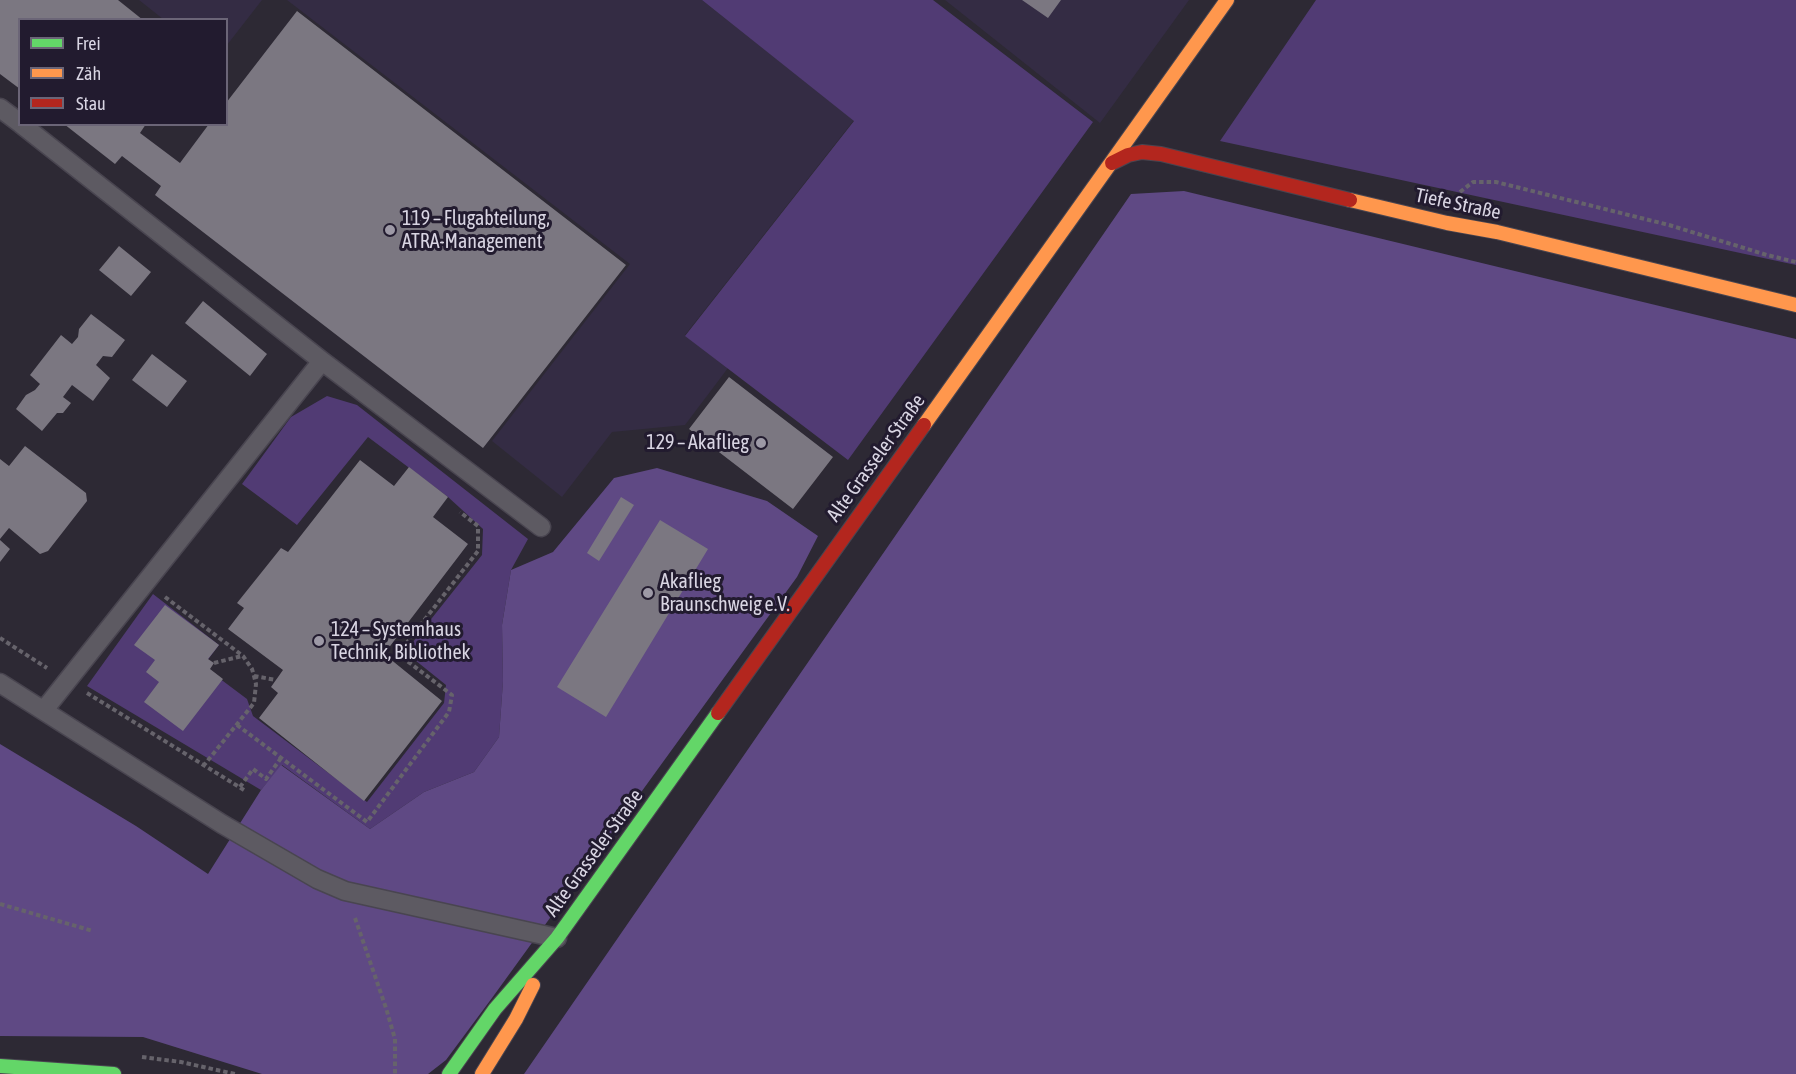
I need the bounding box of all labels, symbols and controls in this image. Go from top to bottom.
legend [18,18,228,126]
text: Frei [76,33,101,54]
text: Zäh [76,63,101,84]
text: Stau [76,93,106,114]
street label: Tiefe Straße [1413,183,1503,225]
place label: 119 – Flugabteilung, ATRA-Management [402,207,550,254]
marker: 119 – Flugabteilung, ATRA-Management [383,223,397,237]
street label: Alte Grasseler Straße [822,390,930,526]
place label: 129 – Akaflieg [646,431,749,455]
marker: 129 – Akaflieg [754,436,768,450]
place label: Akaflieg Braunschweig e.V. [660,570,790,617]
marker: Akaflieg Braunschweig e.V. [641,586,655,600]
place label: 124 – Systemhaus Technik, Bibliothek [331,618,470,665]
marker: 124 – Systemhaus Technik, Bibliothek [312,634,326,648]
street label: Alte Grasseler Straße [540,785,648,921]

